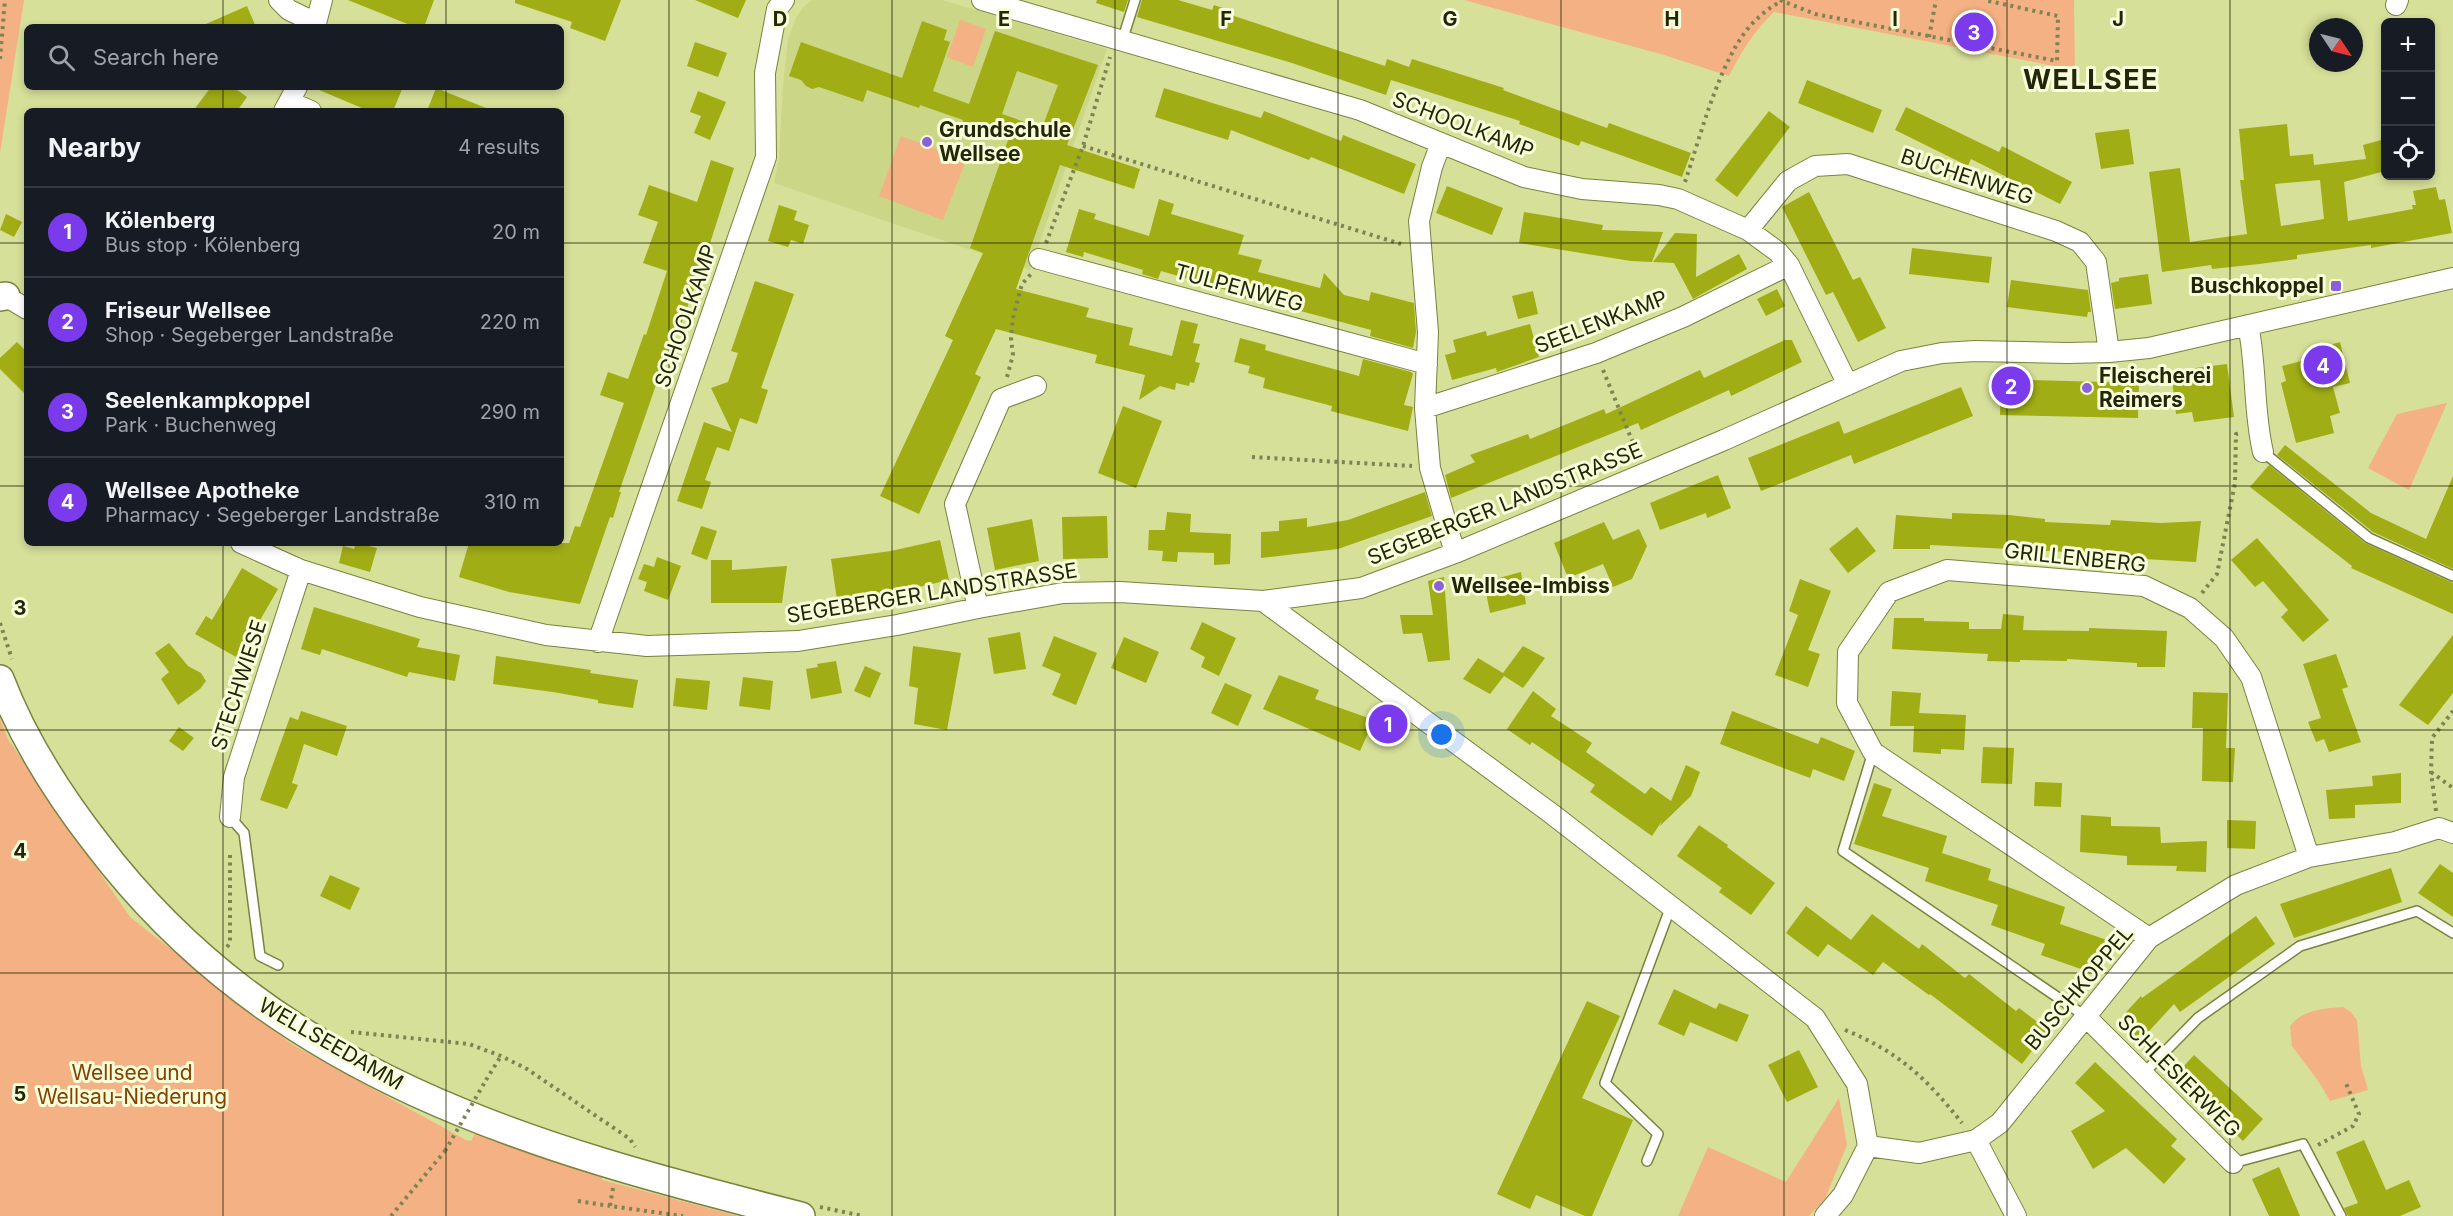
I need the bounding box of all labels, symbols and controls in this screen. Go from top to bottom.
text: D [773,7,787,31]
text: E [998,7,1010,31]
text: F [1220,7,1232,31]
text: G [1442,7,1458,31]
text: H [1665,7,1679,31]
text: I [1892,7,1898,31]
text: J [2112,7,2124,31]
pin: 3 [1954,9,1994,54]
north arrow [2309,18,2363,72]
map controls [2381,18,2435,180]
button: + [2381,18,2435,72]
search box [24,24,564,90]
icon: search [45,41,78,74]
text: Search here [93,44,219,70]
district label: WELLSEE [2023,63,2159,96]
button: − [2381,72,2435,126]
street label: SCHOOLKAMP [1389,86,1537,163]
place label: Grundschule Wellsee [939,117,1071,166]
button: locate [2381,126,2435,180]
text: Nearby [48,132,141,163]
text: 4 results [458,135,540,159]
marker: Grundschule Wellsee [920,135,934,149]
street label: BUCHENWEG [1898,143,2037,210]
text: Kölenberg [105,207,216,233]
text: 1 [63,220,72,244]
text: 20 m [492,220,540,244]
text: Bus stop · Kölenberg [105,233,301,257]
street label: SCHOOLKAMP [649,241,722,391]
street label: TULPENWEG [1172,258,1306,317]
place label: Buschkoppel [2191,273,2324,298]
marker: Buschkoppel [2329,279,2343,293]
street label: SEELENKAMP [1531,285,1671,358]
text: Friseur Wellsee [105,297,271,323]
text: 2 [61,310,74,334]
text: 220 m [480,310,540,334]
text: Shop · Segeberger Landstraße [105,323,394,347]
pin: 4 [2304,342,2342,388]
place label: Fleischerei Reimers [2099,363,2211,412]
pin: 2 [1992,364,2030,408]
marker: Fleischerei Reimers [2080,381,2094,395]
text: Seelenkampkoppel [105,387,310,413]
text: 3 [61,400,74,424]
text: 290 m [480,400,540,424]
text: Park · Buchenweg [105,413,276,437]
street label: SEGEBERGER LANDSTRASSE [1364,437,1646,570]
text: Wellsee Apotheke [105,477,300,503]
text: 4 [61,490,74,514]
text: 310 m [484,490,540,514]
text: Pharmacy · Segeberger Landstraße [105,503,440,527]
street label: GRILLENBERG [2003,538,2147,577]
street label: SEGEBERGER LANDSTRASSE [785,557,1079,628]
place label: Wellsee-Imbiss [1451,573,1610,598]
marker: Wellsee-Imbiss [1432,579,1446,593]
text: 3 [14,596,26,620]
street label: STECHWIESE [206,616,271,753]
pin: 1 [1368,702,1408,746]
your location [1427,720,1456,749]
text: 4 [13,839,27,863]
street label: BUSCHKOPPEL [2019,920,2138,1055]
street label: WELLSEEDAMM [255,992,408,1095]
street label: SCHLESIERWEG [2113,1009,2246,1142]
park label: Wellsee und Wellsau-Niederung [37,1060,227,1109]
text: 5 [14,1082,26,1106]

